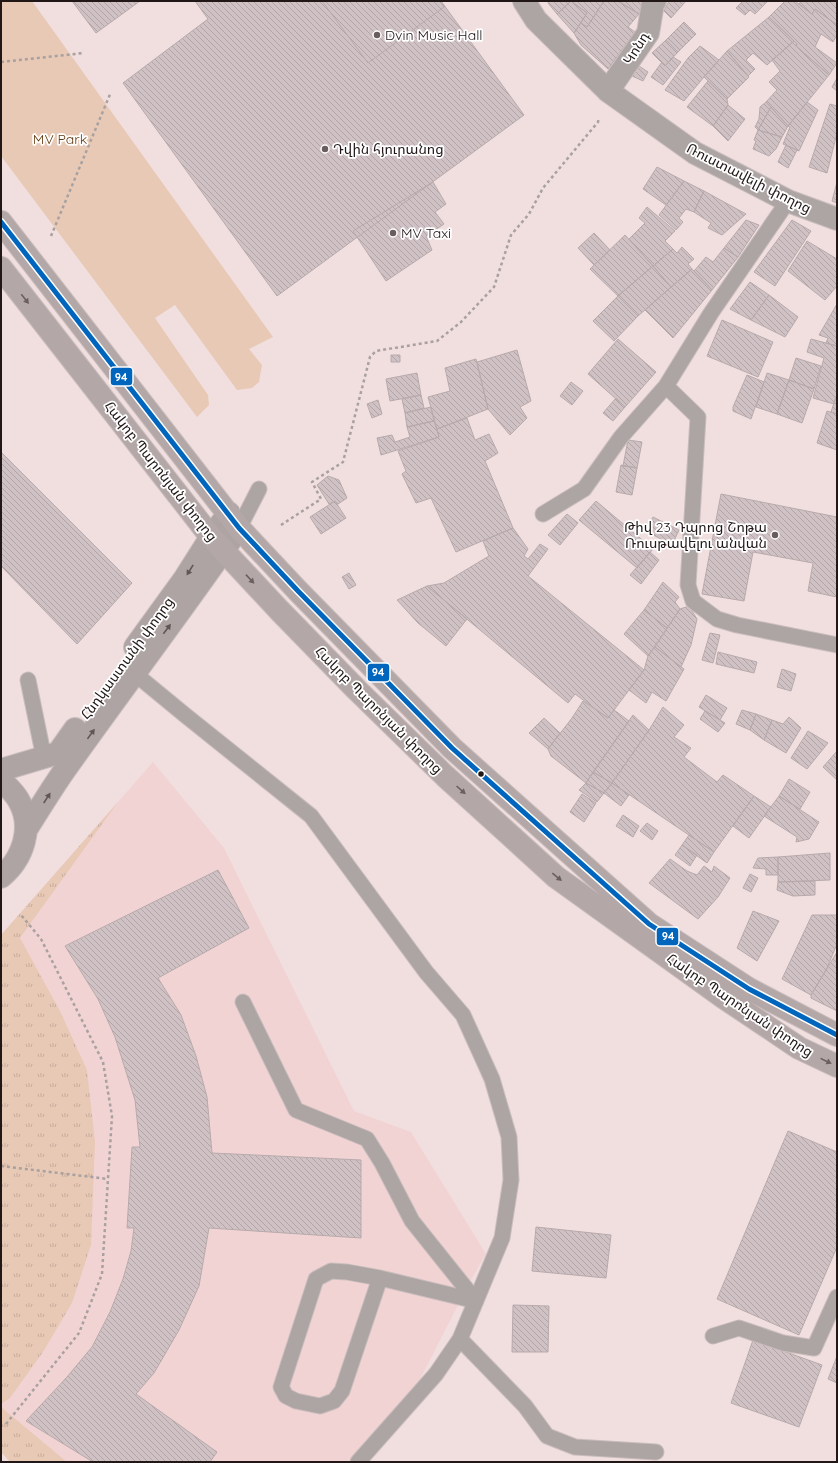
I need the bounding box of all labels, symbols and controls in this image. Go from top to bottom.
place label: Dvin Music Hall [385,26,483,44]
street label: Կոնդ [619,28,653,68]
marker: Dvin Music Hall [372,30,382,40]
park label: MV Park [33,130,87,148]
street label: Ռուստավելի փողոց [684,139,814,217]
place label: Դվին հյուրանոց [333,140,444,158]
marker: Դվին հյուրանոց [320,144,330,154]
place label: MV Taxi [401,224,451,242]
marker: MV Taxi [388,228,398,238]
one-way arrow [21,293,29,304]
line badge: 94 [110,367,133,386]
text: 94 [115,370,128,384]
street label: Հակոբ Պարոնյան փողոց [101,397,221,545]
place label: Թիվ 23 Դպրոց Շոթա Ռուսթավելու անվան [624,518,767,552]
marker: Թիվ 23 Դպրոց Շոթա Ռուսթավելու անվան [770,530,780,540]
one-way arrow [186,565,194,575]
one-way arrow [246,574,255,584]
street label: Հնդկաստանի փողոց [76,593,178,723]
one-way arrow [163,623,172,634]
street label: Հակոբ Պարոնյան փողոց [311,642,447,778]
line badge: 94 [367,663,390,682]
text: 94 [372,665,385,679]
one-way arrow [87,728,95,739]
unlabelled marker [476,769,486,779]
one-way arrow [456,785,466,795]
one-way arrow [43,793,51,803]
one-way arrow [552,873,562,882]
line badge: 94 [656,927,679,946]
text: 94 [662,929,675,943]
street label: Հակոբ Պարոնյան փողոց [663,949,817,1061]
one-way arrow [820,1058,832,1064]

